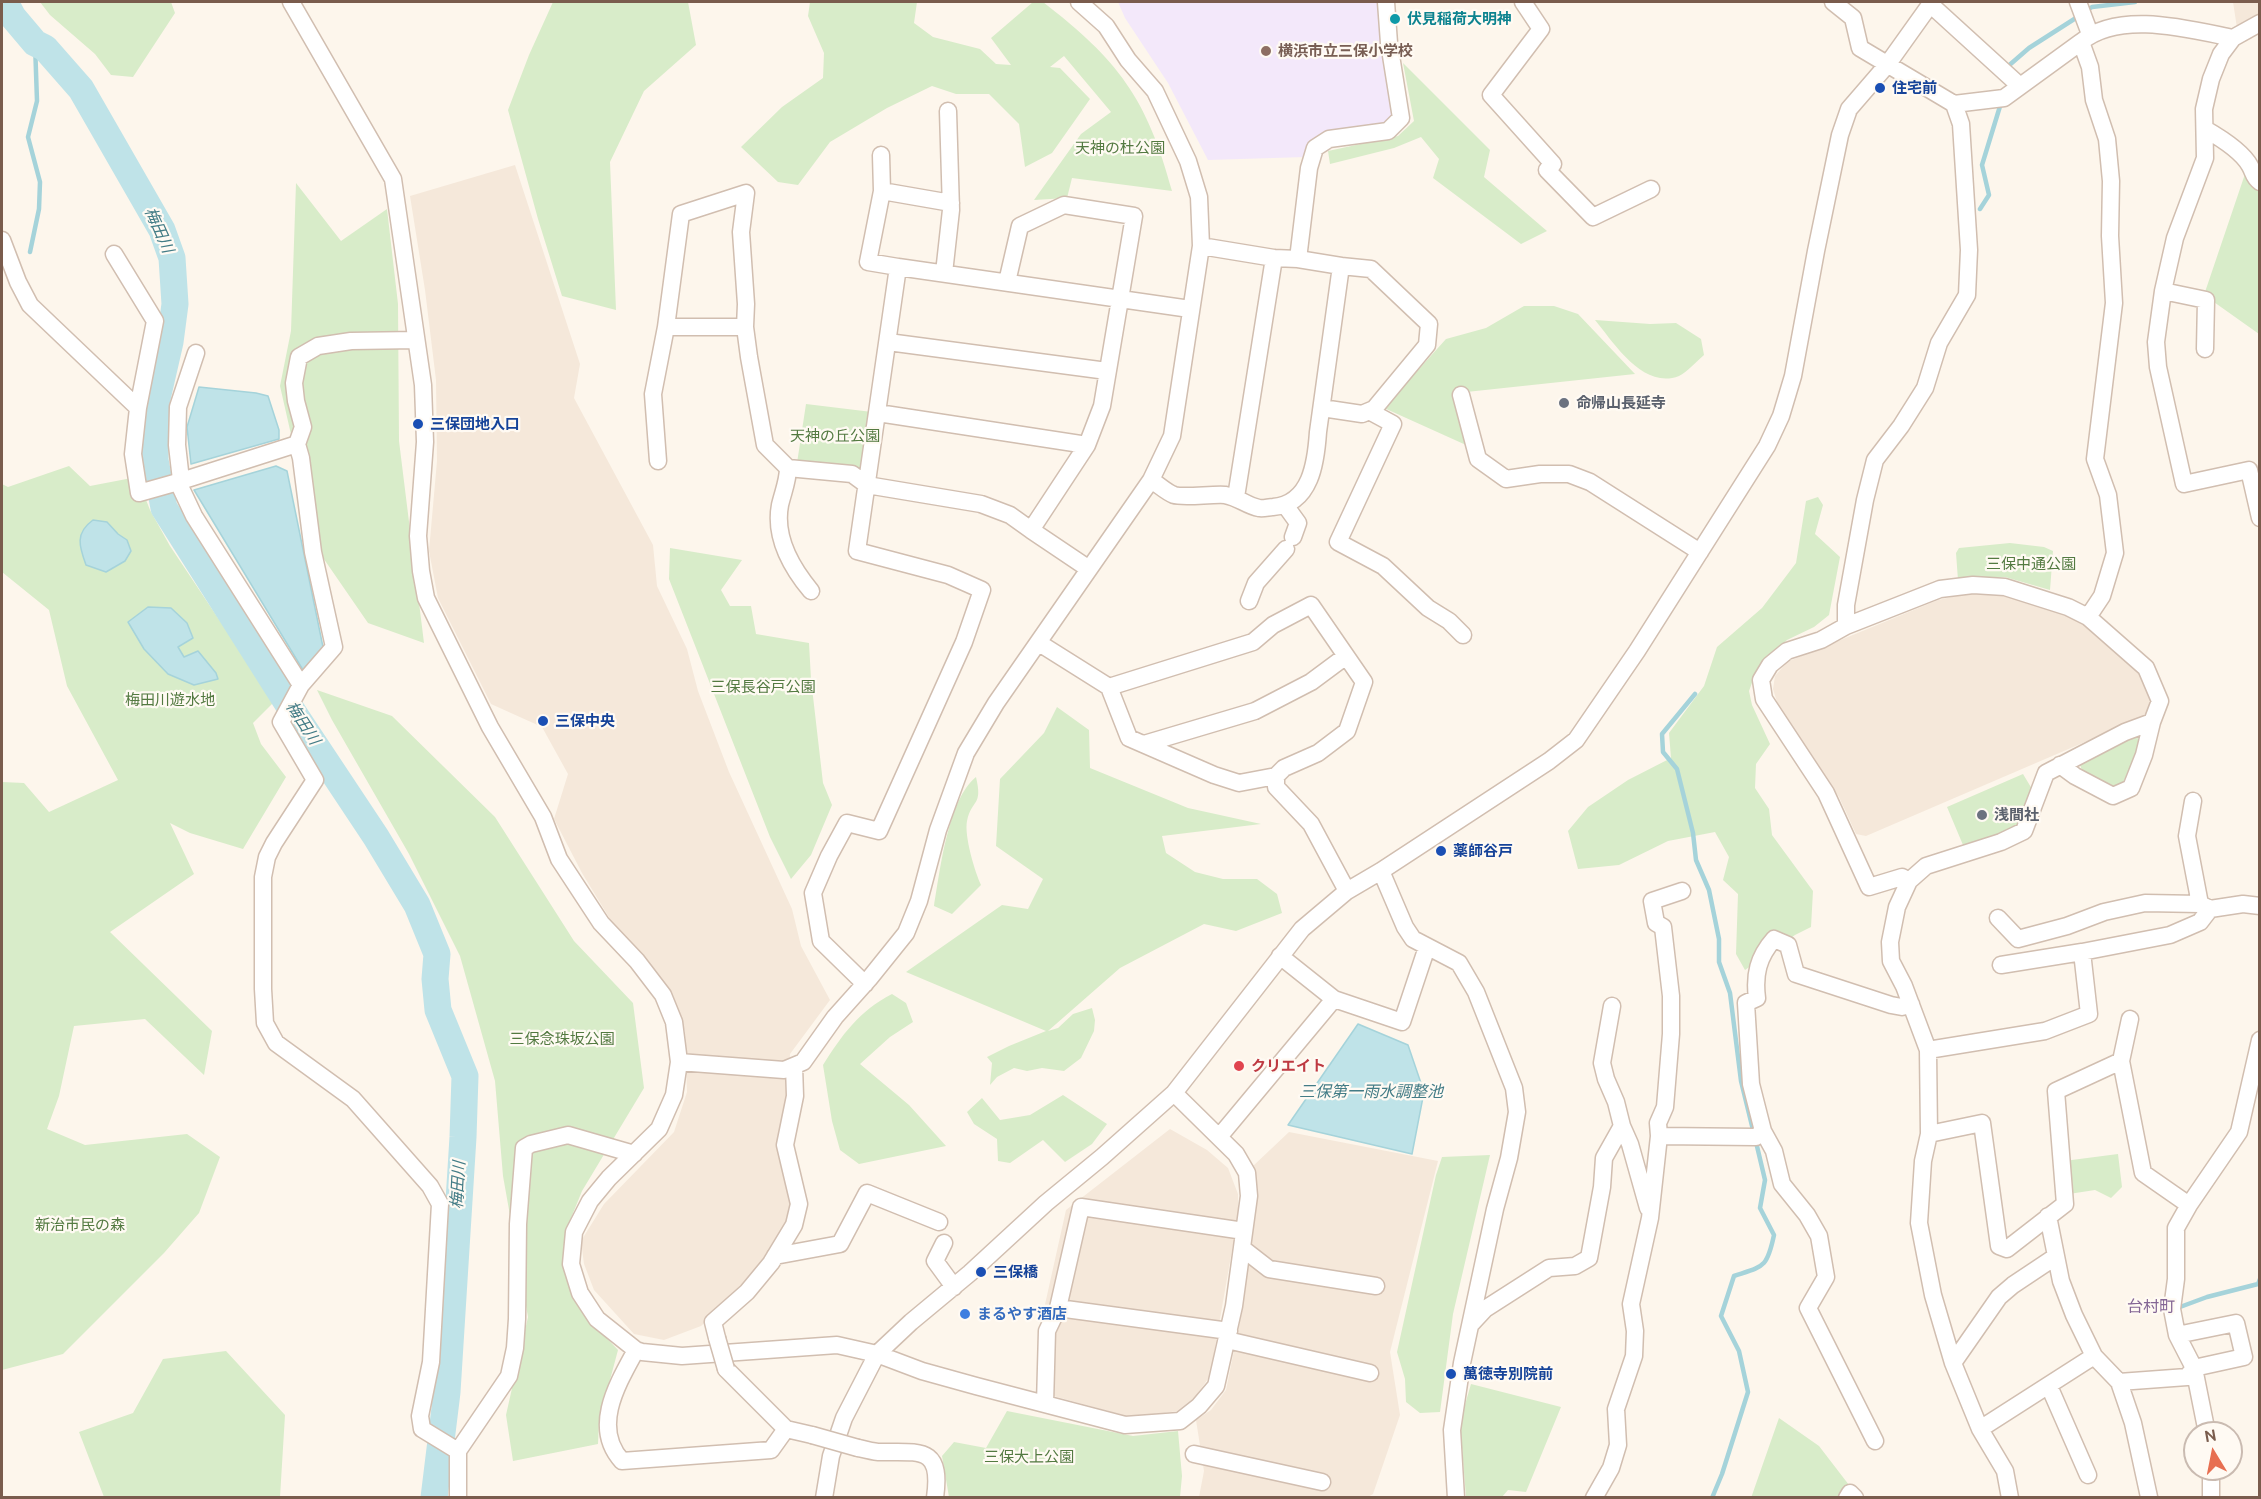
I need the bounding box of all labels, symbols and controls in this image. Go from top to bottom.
place label: 伏見稲荷大明神 [1407,10,1512,28]
marker: 伏見稲荷大明神 [1388,12,1402,26]
place label: 横浜市立三保小学校 [1278,42,1413,60]
marker: 横浜市立三保小学校 [1259,44,1273,58]
place label: 住宅前 [1892,79,1937,97]
marker: 住宅前 [1873,81,1887,95]
park label: 天神の杜公園 [1075,139,1165,157]
water label: 梅田川 [140,204,178,256]
place label: 命帰山長延寺 [1576,394,1666,412]
marker: 命帰山長延寺 [1557,396,1571,410]
place label: 三保団地入口 [430,415,520,433]
marker: 三保団地入口 [411,417,425,431]
park label: 天神の丘公園 [790,427,880,445]
park label: 三保中通公園 [1986,555,2076,573]
park label: 三保長谷戸公園 [711,678,815,696]
park label: 梅田川遊水地 [125,691,215,709]
water label: 梅田川 [282,698,324,748]
place label: 三保中央 [555,712,615,730]
marker: 三保中央 [536,714,550,728]
place label: 浅間社 [1994,806,2039,824]
marker: 浅間社 [1975,808,1989,822]
place label: 薬師谷戸 [1453,842,1513,860]
marker: 薬師谷戸 [1434,844,1448,858]
park label: 三保念珠坂公園 [510,1030,614,1048]
place label: クリエイト [1251,1057,1326,1075]
marker: クリエイト [1232,1059,1246,1073]
water label: 三保第一雨水調整池 [1299,1082,1443,1102]
water label: 梅田川 [447,1161,469,1209]
park label: 新治市民の森 [35,1216,125,1234]
place label: 三保橋 [993,1263,1038,1281]
marker: 三保橋 [974,1265,988,1279]
district label: 台村町 [2127,1297,2175,1317]
place label: まるやす酒店 [977,1305,1067,1323]
marker: まるやす酒店 [958,1307,972,1321]
place label: 萬徳寺別院前 [1463,1365,1553,1383]
marker: 萬徳寺別院前 [1444,1367,1458,1381]
north arrow [2183,1421,2243,1481]
text: N [2203,1425,2218,1445]
park label: 三保大上公園 [984,1448,1074,1466]

